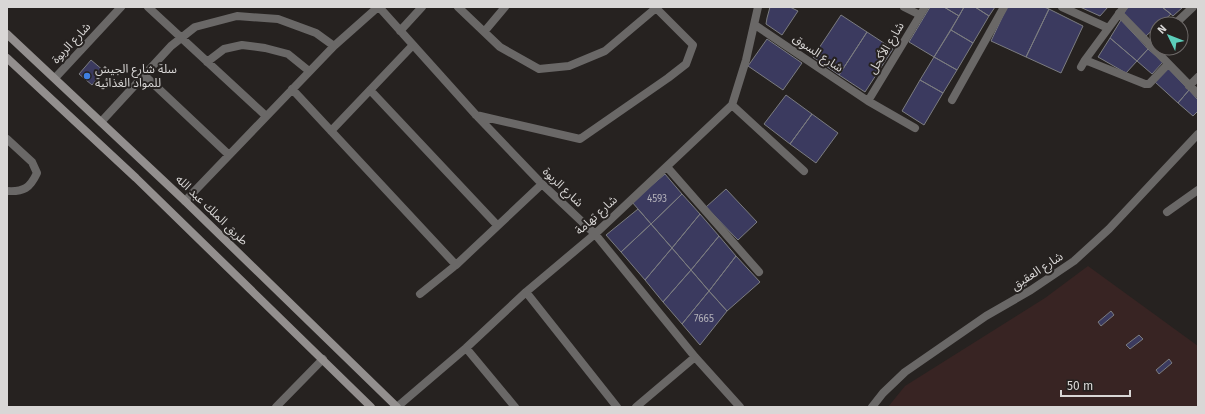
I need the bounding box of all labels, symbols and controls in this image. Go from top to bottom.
north arrow [1149,16,1189,56]
street label: شارع الربوة [49,20,95,68]
street label: شارع الأكحل [865,20,909,77]
text: N [1155,22,1169,37]
street label: شارع السوق [789,31,846,77]
place label: سلة شارع الجيش للمواد الغذائية [95,62,177,90]
marker: سلة شارع الجيش للمواد الغذائية [82,71,92,81]
street label: شارع الربوة [539,164,586,211]
street label: طريق الملك عبد الله [172,172,251,249]
street label: شارع تهامة [572,192,621,239]
house number: 4593 [647,193,667,205]
street label: شارع العقيق [1008,249,1067,295]
house number: 7665 [694,313,714,325]
scale bar [1061,372,1130,398]
text: 50 m [1067,379,1093,393]

